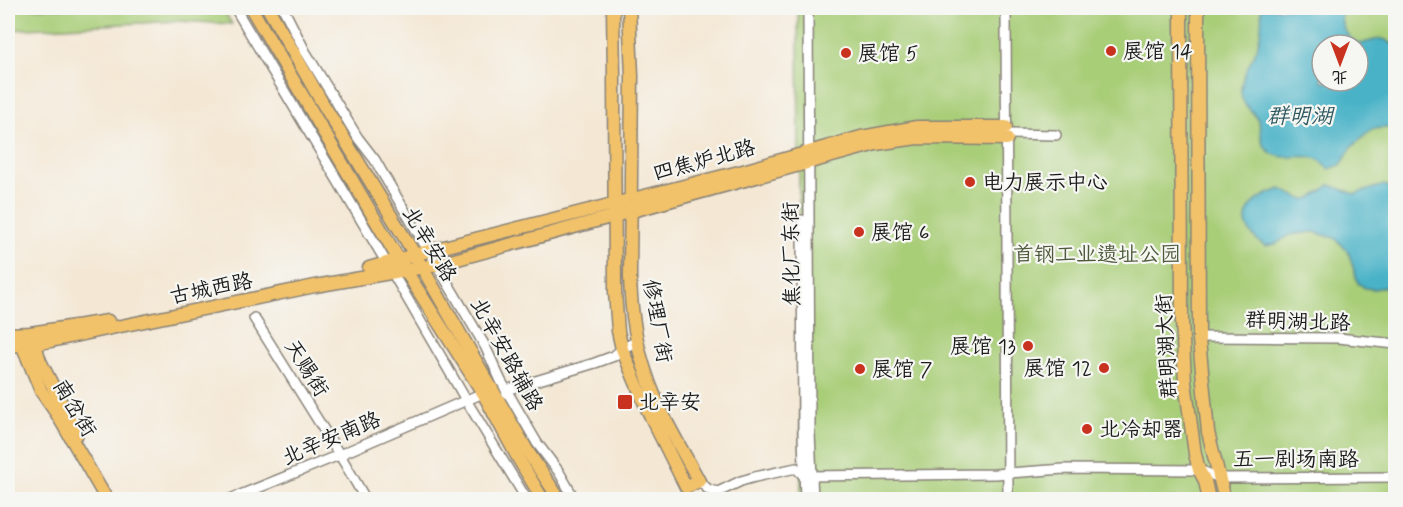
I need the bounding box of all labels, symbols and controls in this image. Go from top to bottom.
north arrow [1310,33,1370,93]
place label: 展馆 14 [1123,38,1193,66]
place label: 展馆 5 [858,40,918,68]
marker: 展馆 14 [1104,44,1118,58]
marker: 展馆 5 [839,46,853,60]
text: 北 [1332,66,1348,87]
water label: 群明湖 [1267,103,1335,131]
street label: 四焦炉北路 [650,134,759,188]
place label: 电力展示中心 [982,169,1108,197]
marker: 电力展示中心 [963,175,977,189]
street label: 北辛安路 [396,201,463,288]
street label: 焦化厂东街 [777,201,807,307]
place label: 展馆 6 [871,219,929,247]
marker: 展馆 6 [852,225,866,239]
park label: 首钢工业遗址公园 [1013,241,1181,269]
street label: 古城西路 [167,267,255,311]
street label: 修理厂街 [636,277,678,365]
street label: 北辛安路辅路 [463,293,549,416]
street label: 群明湖大街 [1150,293,1184,399]
street label: 群明湖北路 [1245,306,1351,338]
place label: 展馆 13 [950,333,1016,361]
street label: 天赐街 [278,334,335,403]
marker: 展馆 13 [1021,339,1035,353]
place label: 展馆 12 [1024,355,1092,383]
place label: 展馆 7 [872,356,933,384]
marker: 展馆 12 [1097,361,1111,375]
marker: 展馆 7 [853,362,867,376]
street label: 南岔街 [46,374,102,443]
place label: 北辛安 [638,389,701,417]
marker: 北辛安 [616,393,634,411]
street label: 北辛安南路 [278,406,385,472]
place label: 北冷却器 [1099,416,1183,444]
marker: 北冷却器 [1080,422,1094,436]
street label: 五一剧场南路 [1233,446,1359,474]

